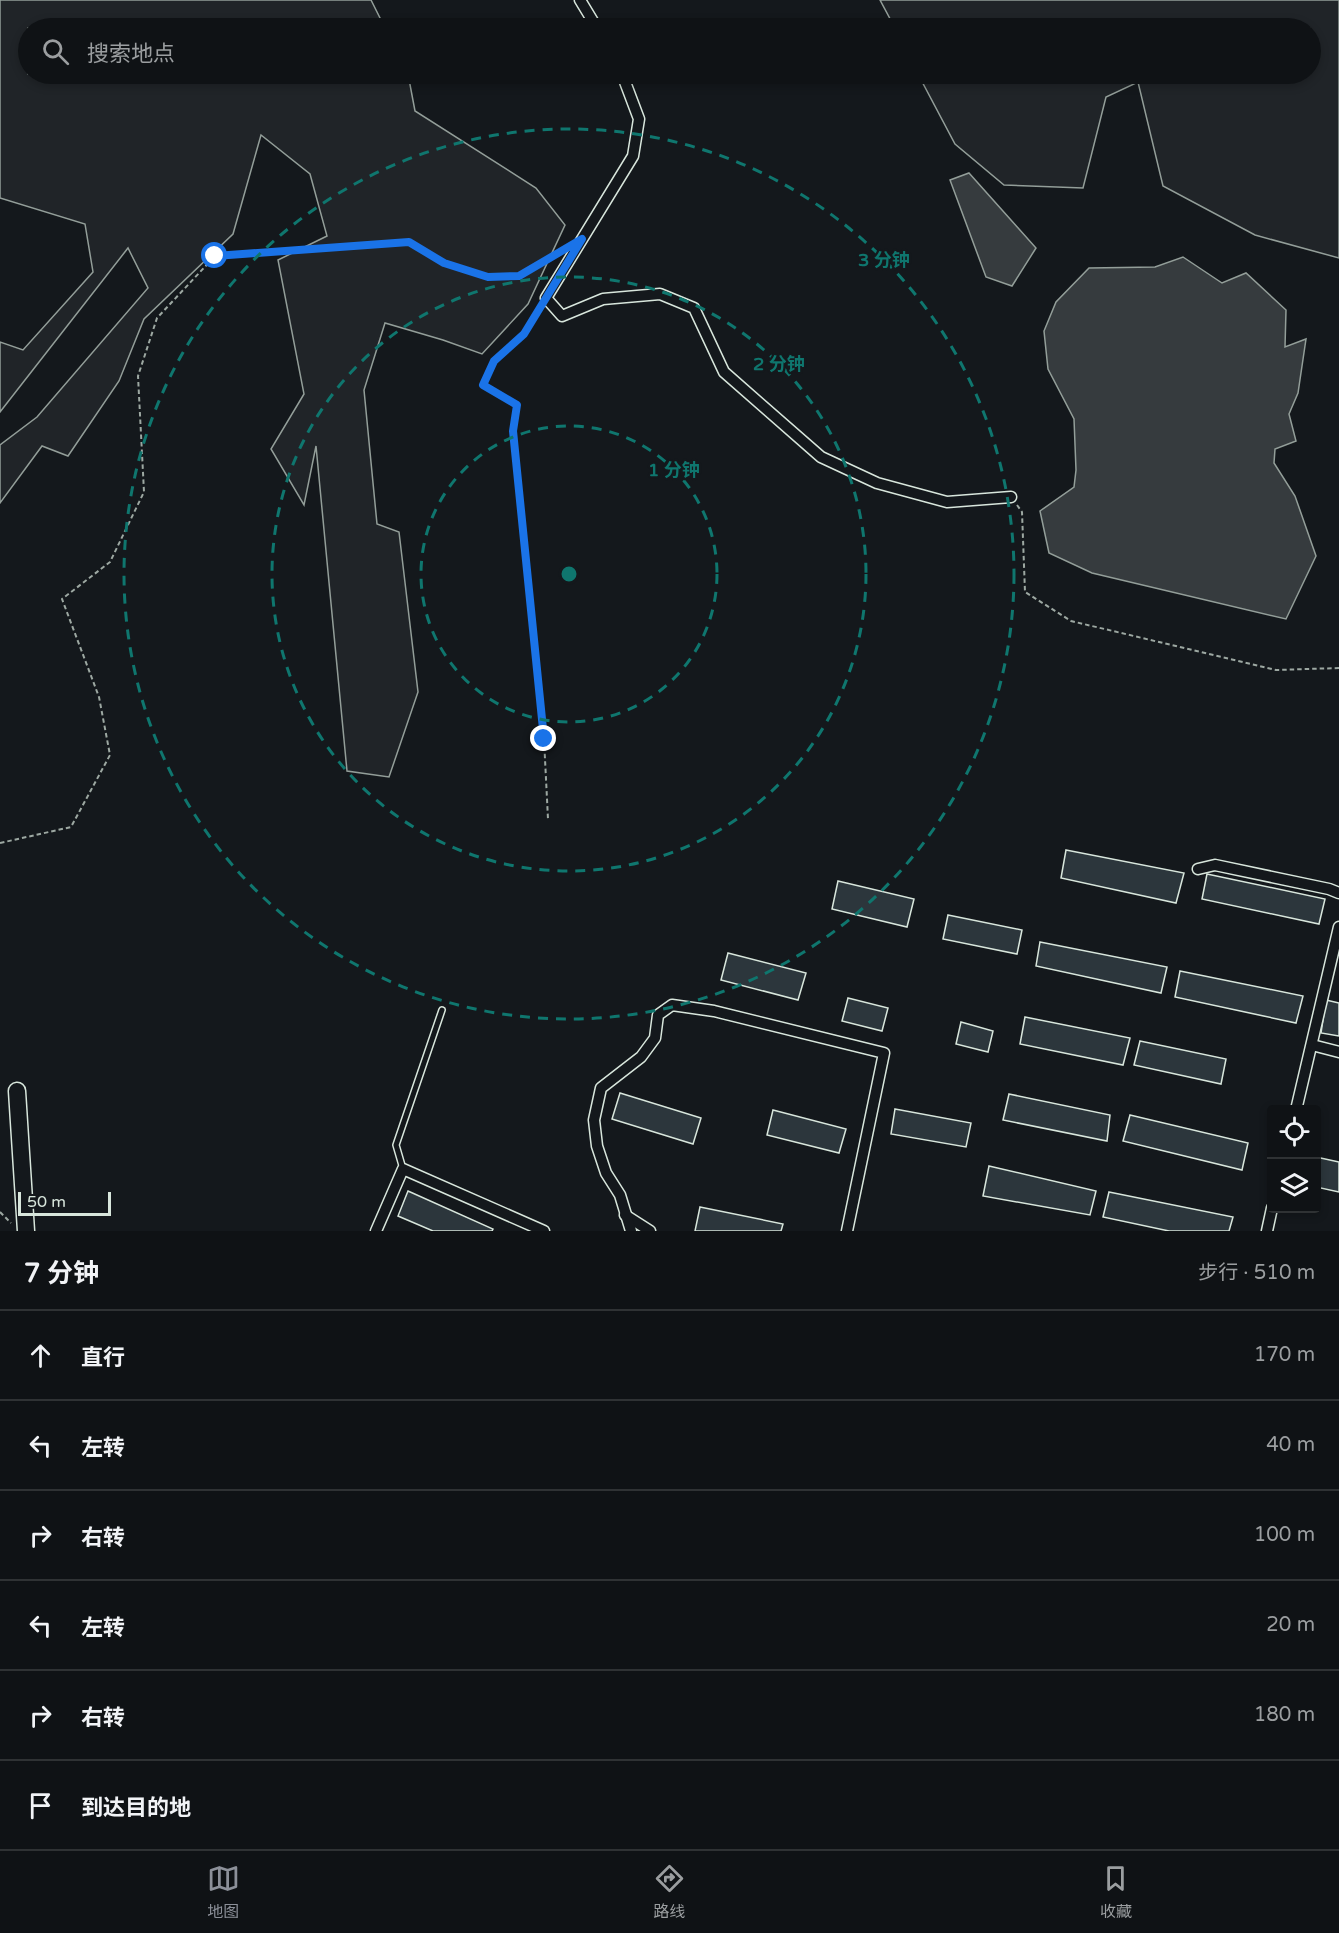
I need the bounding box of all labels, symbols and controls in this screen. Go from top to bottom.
search box [18,18,1321,84]
icon: search [39,35,72,68]
text: 搜索地点 [87,41,175,67]
route start [201,242,227,268]
text: 3 分钟 [858,249,910,271]
text: 2 分钟 [753,353,805,375]
text: 1 分钟 [648,459,700,481]
centre of rings [559,564,579,584]
route end [530,725,556,751]
map controls [1267,1105,1321,1213]
button: locate [1267,1105,1321,1159]
button: layers [1267,1159,1321,1213]
scale bar [18,1189,111,1216]
text: 50 m [27,1192,66,1212]
text: 7 分钟 [24,1258,99,1289]
text: 步行 · 510 m [1198,1261,1315,1285]
icon: ahead [24,1339,57,1372]
text: 170 m [1254,1343,1315,1367]
text: 直行 [81,1345,125,1371]
icon: left [24,1429,57,1462]
text: 40 m [1266,1433,1315,1457]
text: 左转 [81,1435,125,1461]
icon: right [24,1519,57,1552]
text: 100 m [1254,1523,1315,1547]
text: 右转 [81,1525,125,1551]
icon: left [24,1609,57,1642]
text: 20 m [1266,1613,1315,1637]
text: 左转 [81,1615,125,1641]
icon: right [24,1699,57,1732]
text: 180 m [1254,1703,1315,1727]
text: 右转 [81,1705,125,1731]
icon: arrive [24,1789,57,1822]
text: 到达目的地 [81,1795,191,1821]
tab: 地图 [207,1862,240,1922]
tab: 路线 [653,1862,686,1922]
tab: 收藏 [1099,1862,1132,1922]

